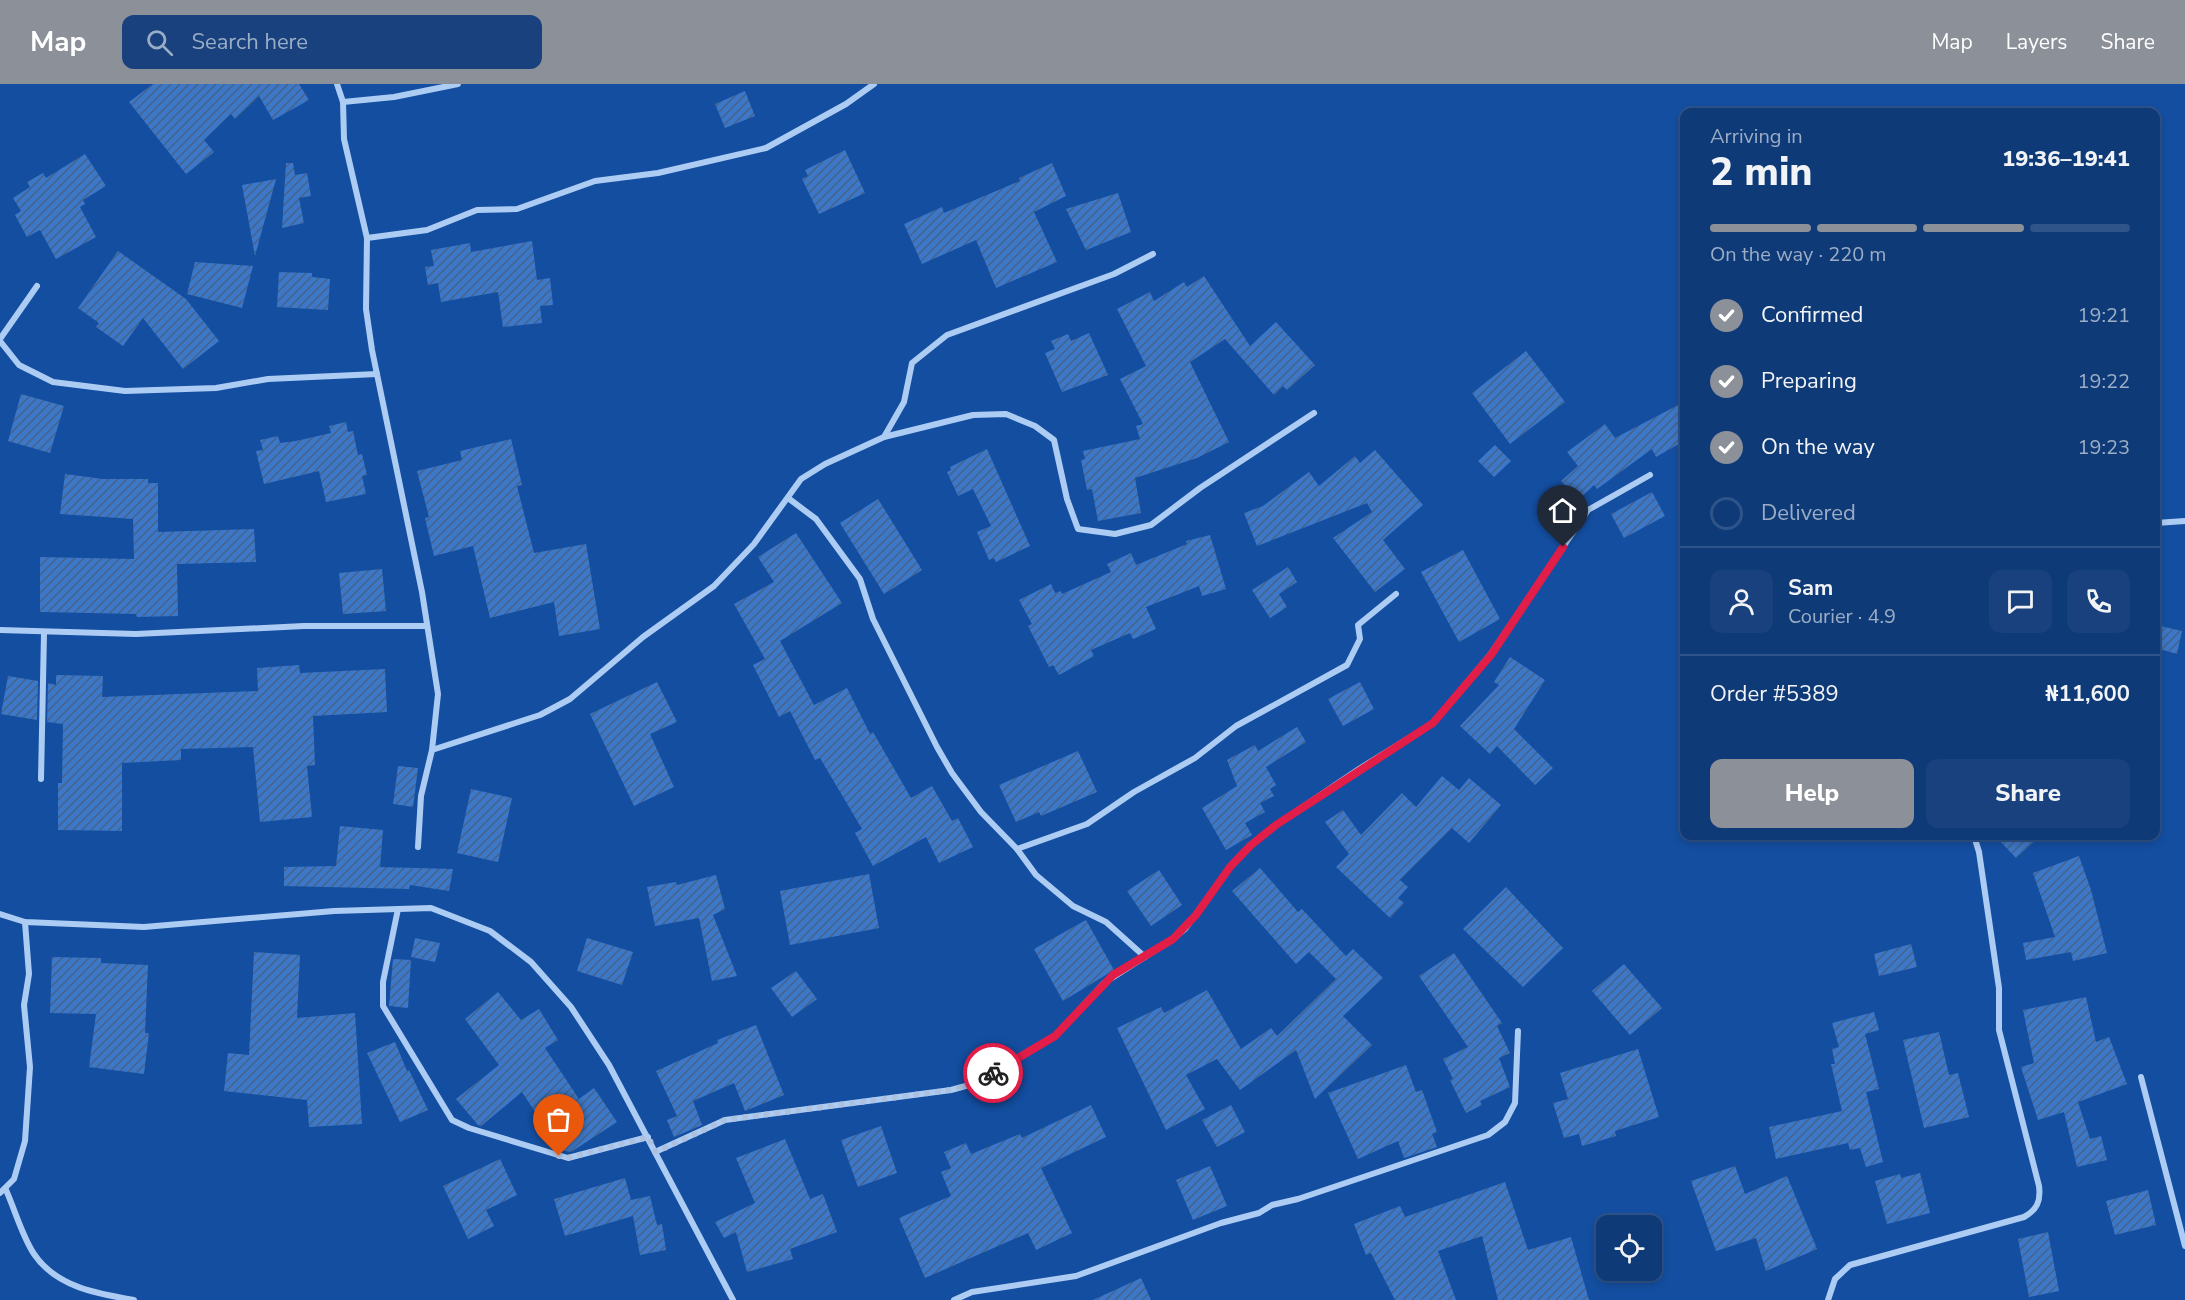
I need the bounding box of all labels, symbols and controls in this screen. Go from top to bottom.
search box [122,15,542,69]
text: Map [30,23,86,61]
icon: search [143,26,176,59]
text: Search here [191,27,308,57]
text: Map [1931,28,1973,56]
text: Layers [2006,28,2067,56]
text: Share [2100,28,2155,56]
text: Arriving in [1710,123,1803,150]
text: 19:36–19:41 [2002,144,2130,174]
text: 2 min [1710,146,1813,199]
text: On the way · 220 m [1710,241,1886,268]
icon: check [1710,299,1743,332]
text: Confirmed [1761,300,1863,330]
text: 19:21 [2077,302,2130,329]
icon: check [1710,365,1743,398]
text: Preparing [1761,366,1857,396]
text: 19:22 [2077,368,2130,395]
icon: check [1710,431,1743,464]
text: On the way [1761,432,1875,462]
text: 19:23 [2077,434,2130,461]
pin [1537,485,1588,547]
icon: home [1546,494,1579,527]
text: Delivered [1761,498,1856,528]
button: person [1710,570,1773,633]
button: chat [1989,570,2052,633]
button: phone [2067,570,2130,633]
text: Sam [1788,573,1833,603]
text: Courier · 4.9 [1788,603,1896,630]
text: Order #5389 [1710,679,1839,709]
text: ₦11,600 [2045,679,2130,709]
button: Help [1710,759,1914,828]
button: Share [1926,759,2130,828]
courier [963,1043,1023,1103]
icon: bike [977,1057,1010,1090]
pin [533,1094,584,1156]
icon: bag [542,1103,575,1136]
map controls [1596,1215,1662,1281]
button: locate [1596,1215,1662,1281]

